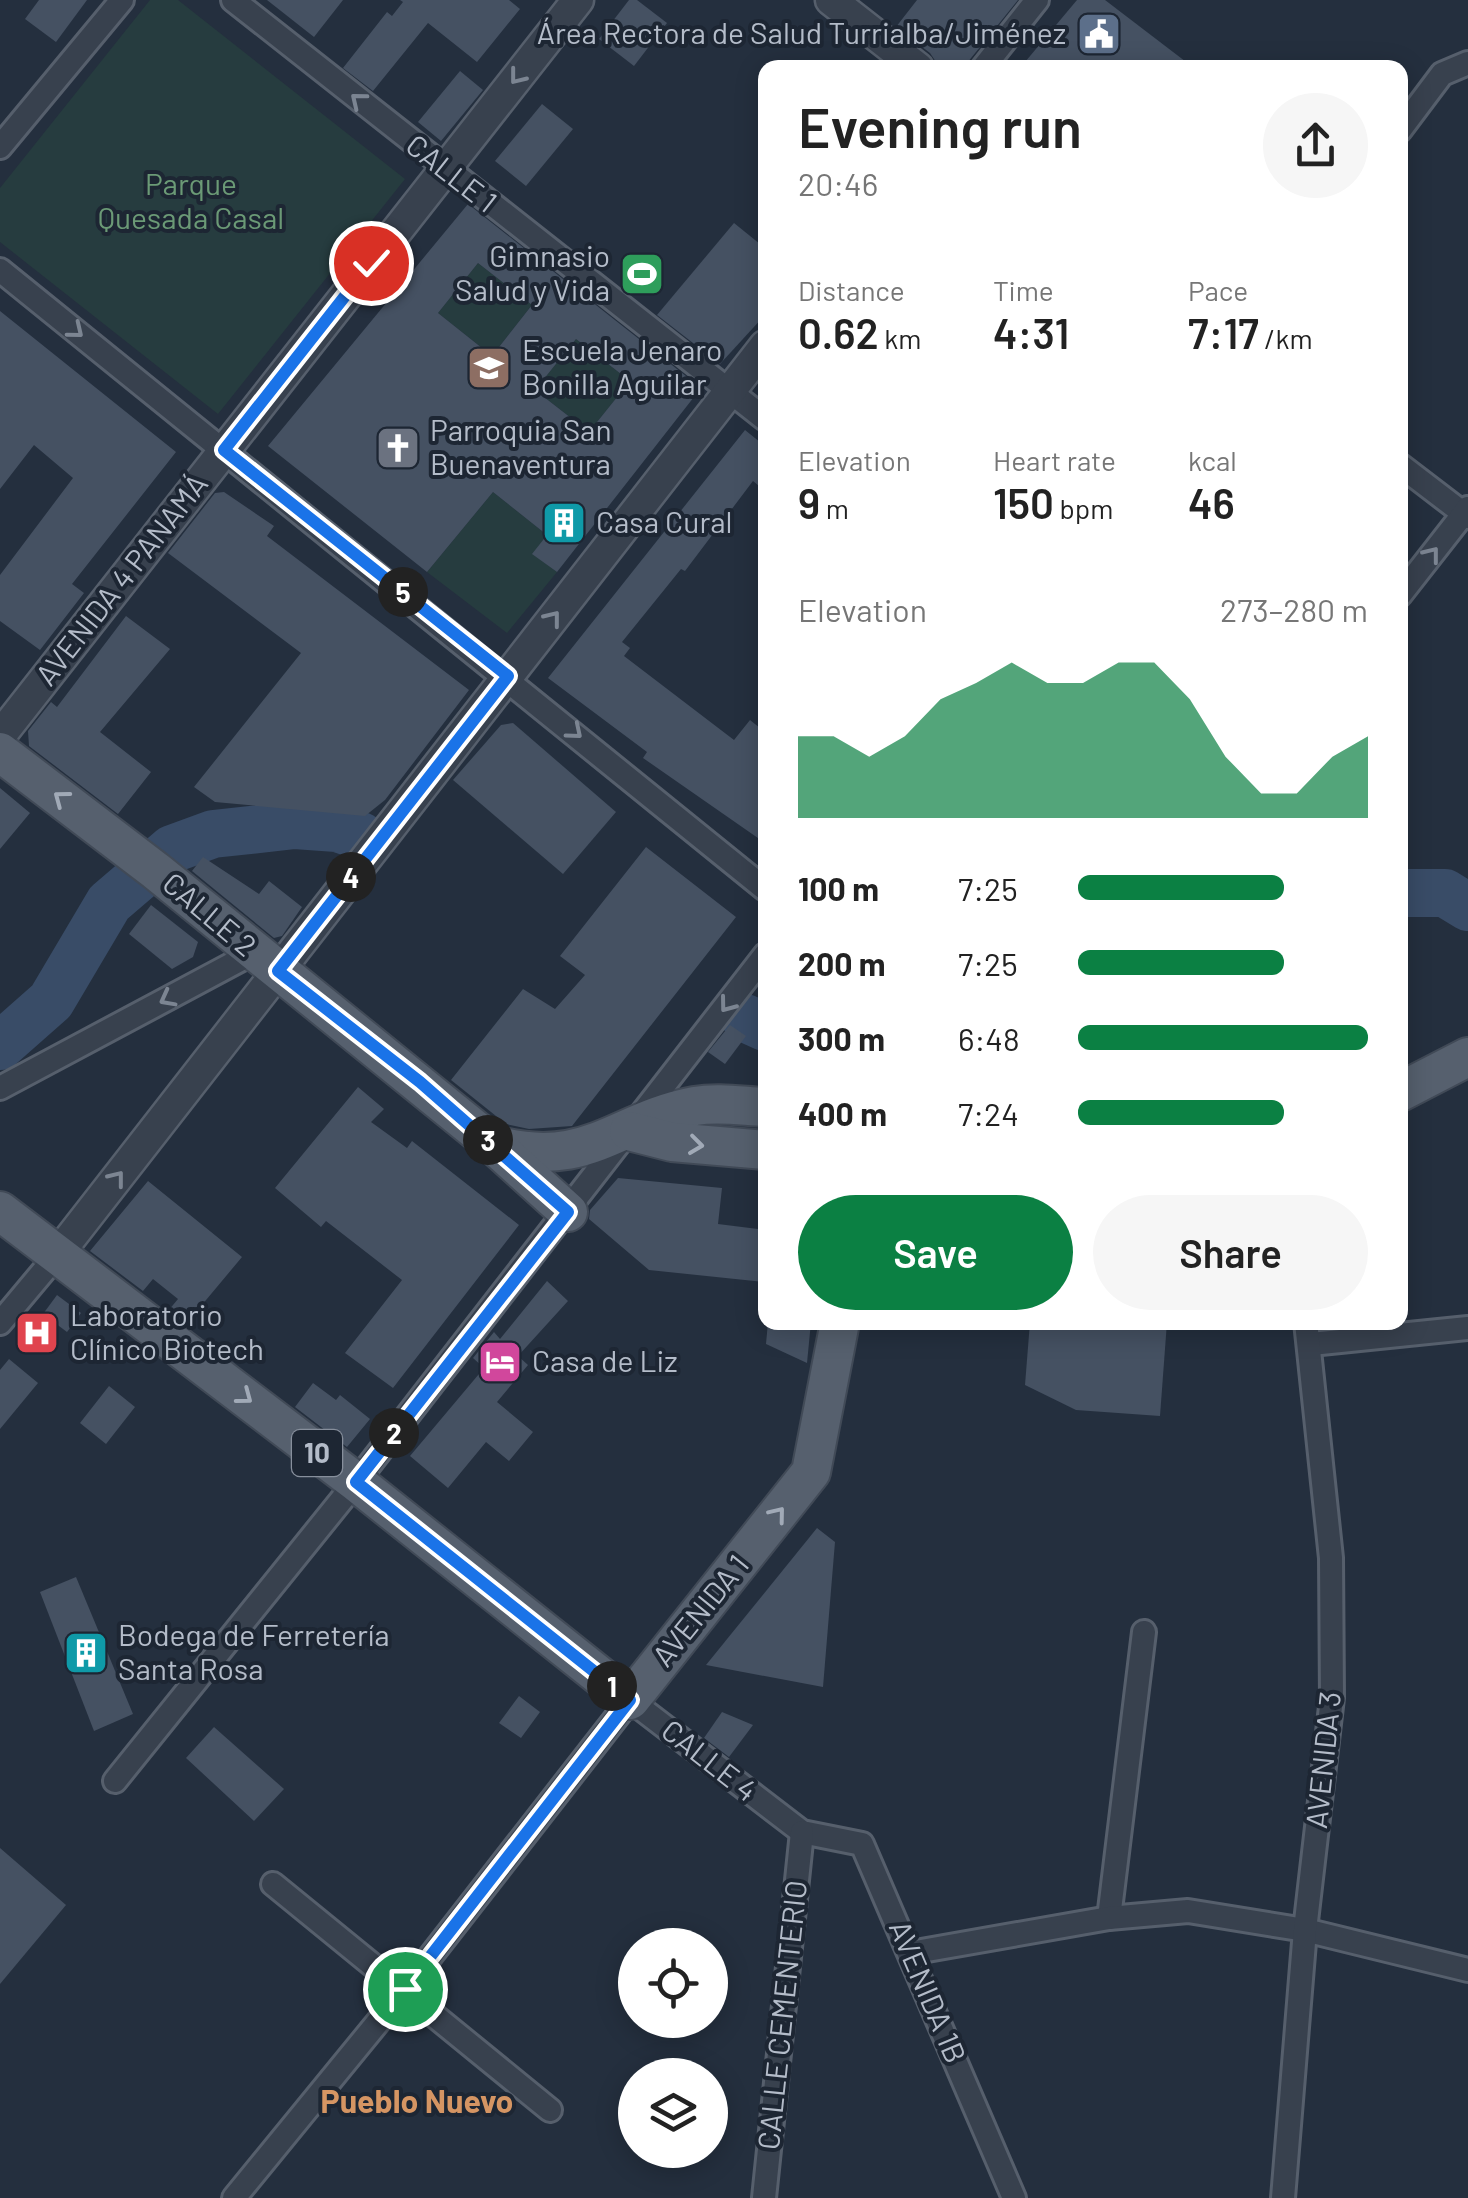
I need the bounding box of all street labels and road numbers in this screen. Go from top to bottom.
street label: CALLE 1 [400,126,505,219]
street label: AVENIDA 4 PANAMÁ [27,466,214,692]
street label: CALLE 2 [156,864,264,963]
road number: 10 [292,1430,342,1476]
street label: AVENIDA 1 [644,1547,755,1673]
street label: AVENIDA 3 [1297,1689,1347,1830]
street label: CALLE 4 [655,1711,765,1808]
street label: CALLE CEMENTERIO [749,1878,813,2151]
street label: AVENIDA 1B [883,1914,975,2068]

